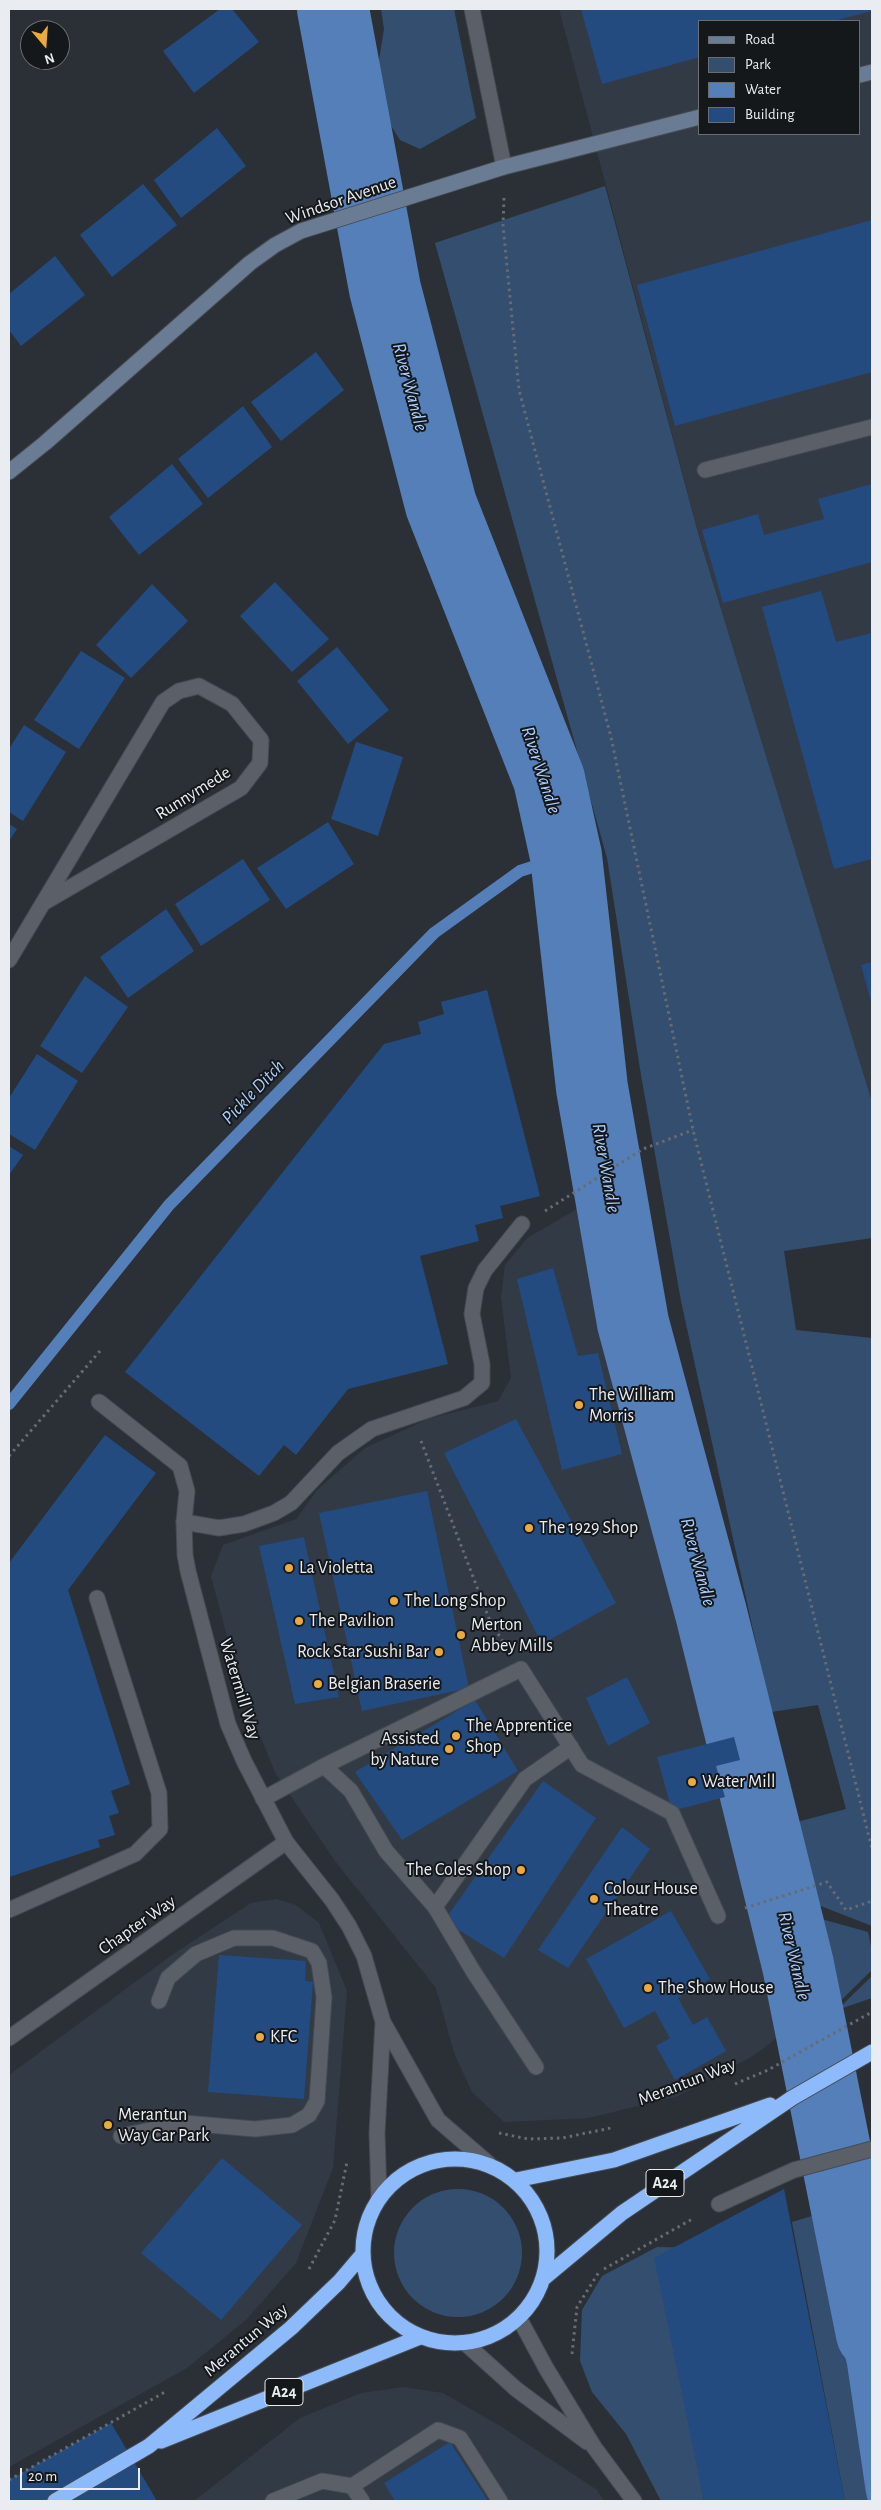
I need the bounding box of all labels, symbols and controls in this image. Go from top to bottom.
north arrow [20,20,70,70]
legend [698,20,861,135]
text: Road [745,32,775,47]
text: N [43,50,56,66]
text: Park [745,57,771,72]
text: Water [745,82,781,97]
text: Building [745,107,795,122]
street label: Windsor Avenue [283,171,399,229]
water label: River Wandle [387,340,433,434]
water label: River Wandle [516,724,566,816]
street label: Runnymede [151,761,235,825]
water label: Pickle Ditch [217,1055,289,1129]
water label: River Wandle [587,1122,625,1214]
place label: The William Morris [589,1384,674,1426]
marker: The William Morris [573,1399,585,1411]
water label: River Wandle [675,1515,721,1609]
place label: The 1929 Shop [539,1517,638,1539]
marker: The 1929 Shop [523,1522,535,1534]
place label: La Violetta [299,1557,374,1579]
marker: La Violetta [283,1562,295,1574]
place label: The Long Shop [404,1590,506,1612]
marker: The Long Shop [388,1595,400,1607]
place label: The Pavilion [309,1610,394,1632]
place label: Merton Abbey Mills [471,1614,553,1656]
marker: The Pavilion [293,1615,305,1627]
marker: Merton Abbey Mills [455,1629,467,1641]
street label: Watermill Way [214,1636,266,1742]
place label: Rock Star Sushi Bar [297,1641,429,1663]
marker: Rock Star Sushi Bar [433,1646,445,1658]
place label: Belgian Braserie [328,1673,441,1695]
marker: Belgian Braserie [312,1678,324,1690]
place label: The Apprentice Shop [466,1715,572,1758]
place label: Assisted by Nature [370,1728,439,1770]
marker: The Apprentice Shop [450,1730,462,1742]
marker: Assisted by Nature [443,1743,455,1755]
place label: Water Mill [702,1771,775,1793]
marker: Water Mill [686,1776,698,1788]
place label: The Coles Shop [406,1859,511,1881]
marker: The Coles Shop [515,1864,527,1876]
place label: Colour House Theatre [604,1878,698,1920]
street label: Chapter Way [94,1890,180,1960]
marker: Colour House Theatre [588,1893,600,1905]
water label: River Wandle [773,1909,815,2003]
place label: The Show House [658,1977,774,1999]
marker: The Show House [642,1982,654,1994]
place label: KFC [270,2026,297,2048]
marker: KFC [254,2031,266,2043]
street label: Merantun Way [635,2053,739,2111]
place label: Merantun Way Car Park [118,2104,209,2146]
marker: Merantun Way Car Park [102,2119,114,2131]
road number: A24 [646,2170,684,2196]
street label: Merantun Way [200,2299,292,2381]
road number: A24 [265,2378,303,2406]
scale bar [22,2458,142,2490]
text: 20 m [28,2469,57,2484]

